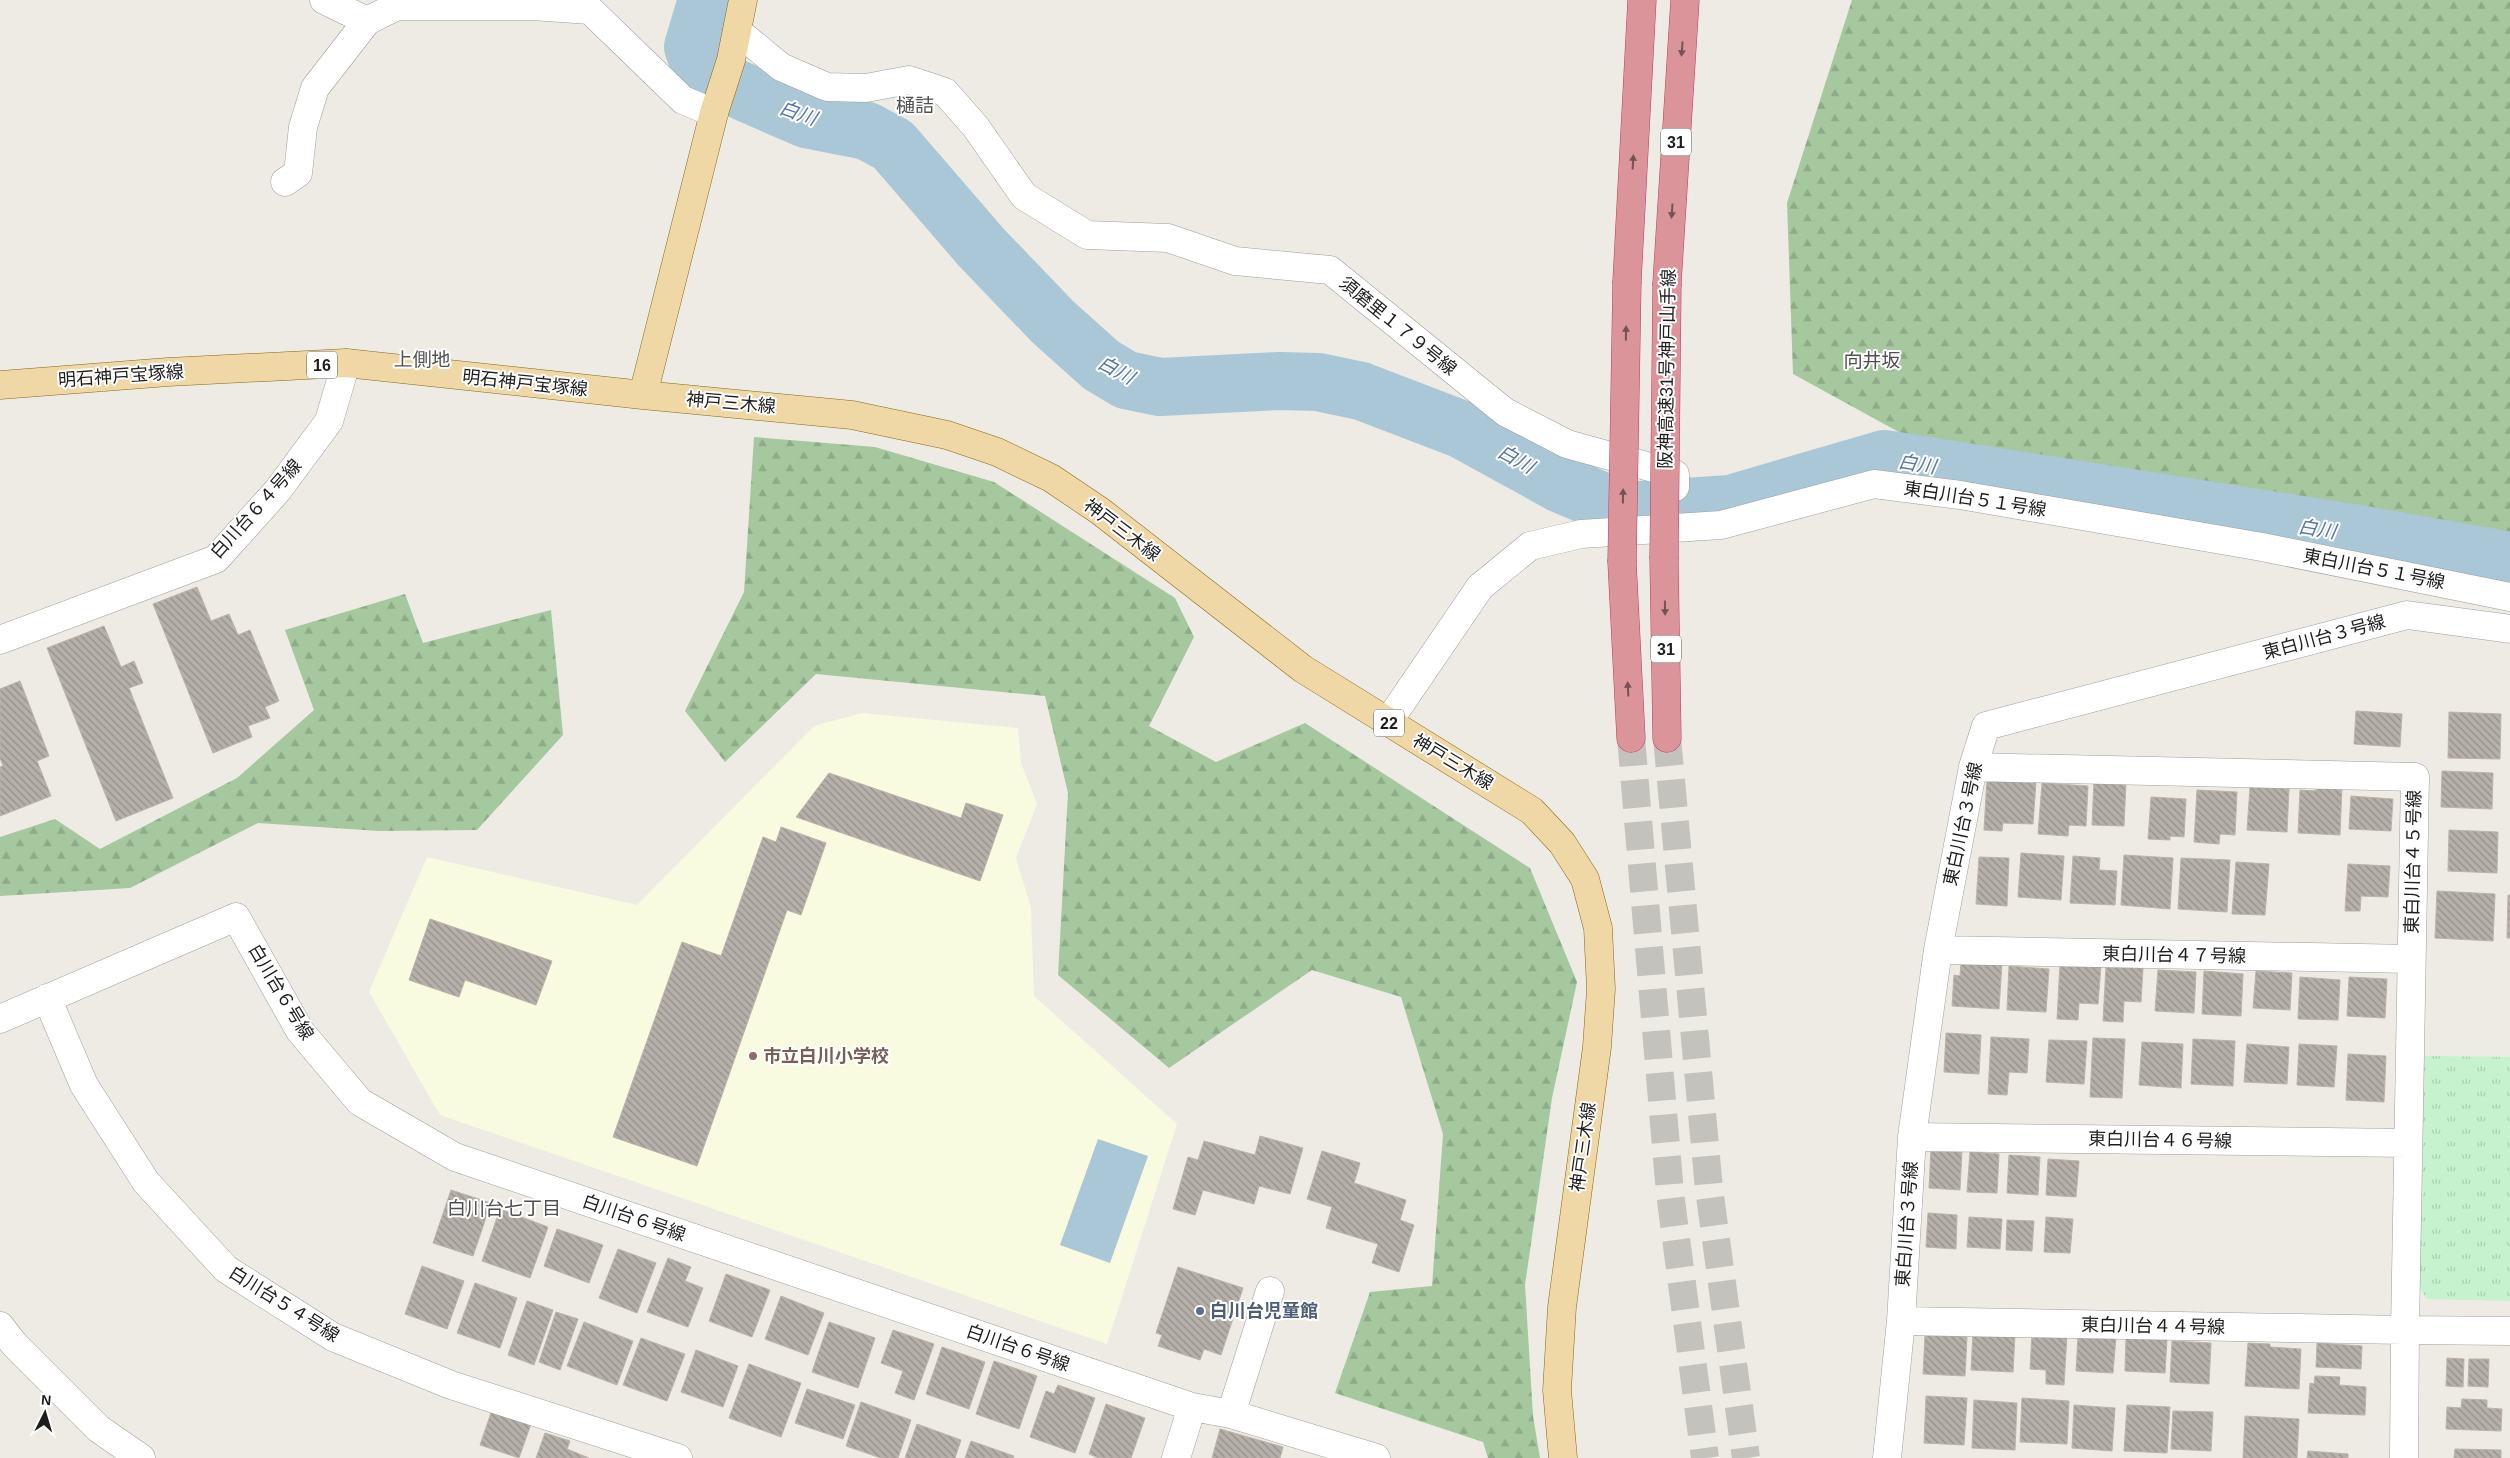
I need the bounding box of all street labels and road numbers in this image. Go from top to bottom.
road number: 31 [1661,128,1691,156]
street label: 阪神高速31号神戸山手線 [1655,269,1679,469]
street label: 須磨里１７９号線 [1336,273,1460,379]
road number: 16 [307,352,337,378]
street label: 明石神戸宝塚線 [57,362,185,390]
street label: 明石神戸宝塚線 [461,366,589,400]
street label: 神戸三木線 [685,389,777,417]
street label: 白川台６４号線 [206,455,306,563]
street label: 東白川台５１号線 [1902,478,2048,520]
street label: 神戸三木線 [1080,495,1164,565]
street label: 東白川台５１号線 [2301,545,2447,593]
street label: 東白川台３号線 [2261,611,2387,663]
road number: 31 [1651,636,1681,662]
road number: 22 [1374,710,1404,736]
street label: 神戸三木線 [1409,730,1497,794]
street label: 東白川台３号線 [1940,760,1986,888]
street label: 東白川台４５号線 [2402,790,2424,934]
street label: 白川台６号線 [245,941,317,1043]
street label: 東白川台４７号線 [2102,944,2246,966]
street label: 神戸三木線 [1567,1101,1599,1193]
street label: 東白川台４６号線 [2088,1129,2232,1151]
street label: 東白川台３号線 [1893,1160,1921,1288]
street label: 白川台６号線 [580,1191,688,1245]
street label: 白川台５４号線 [225,1262,343,1346]
street label: 東白川台４４号線 [2081,1315,2225,1337]
street label: 白川台６号線 [964,1321,1072,1375]

